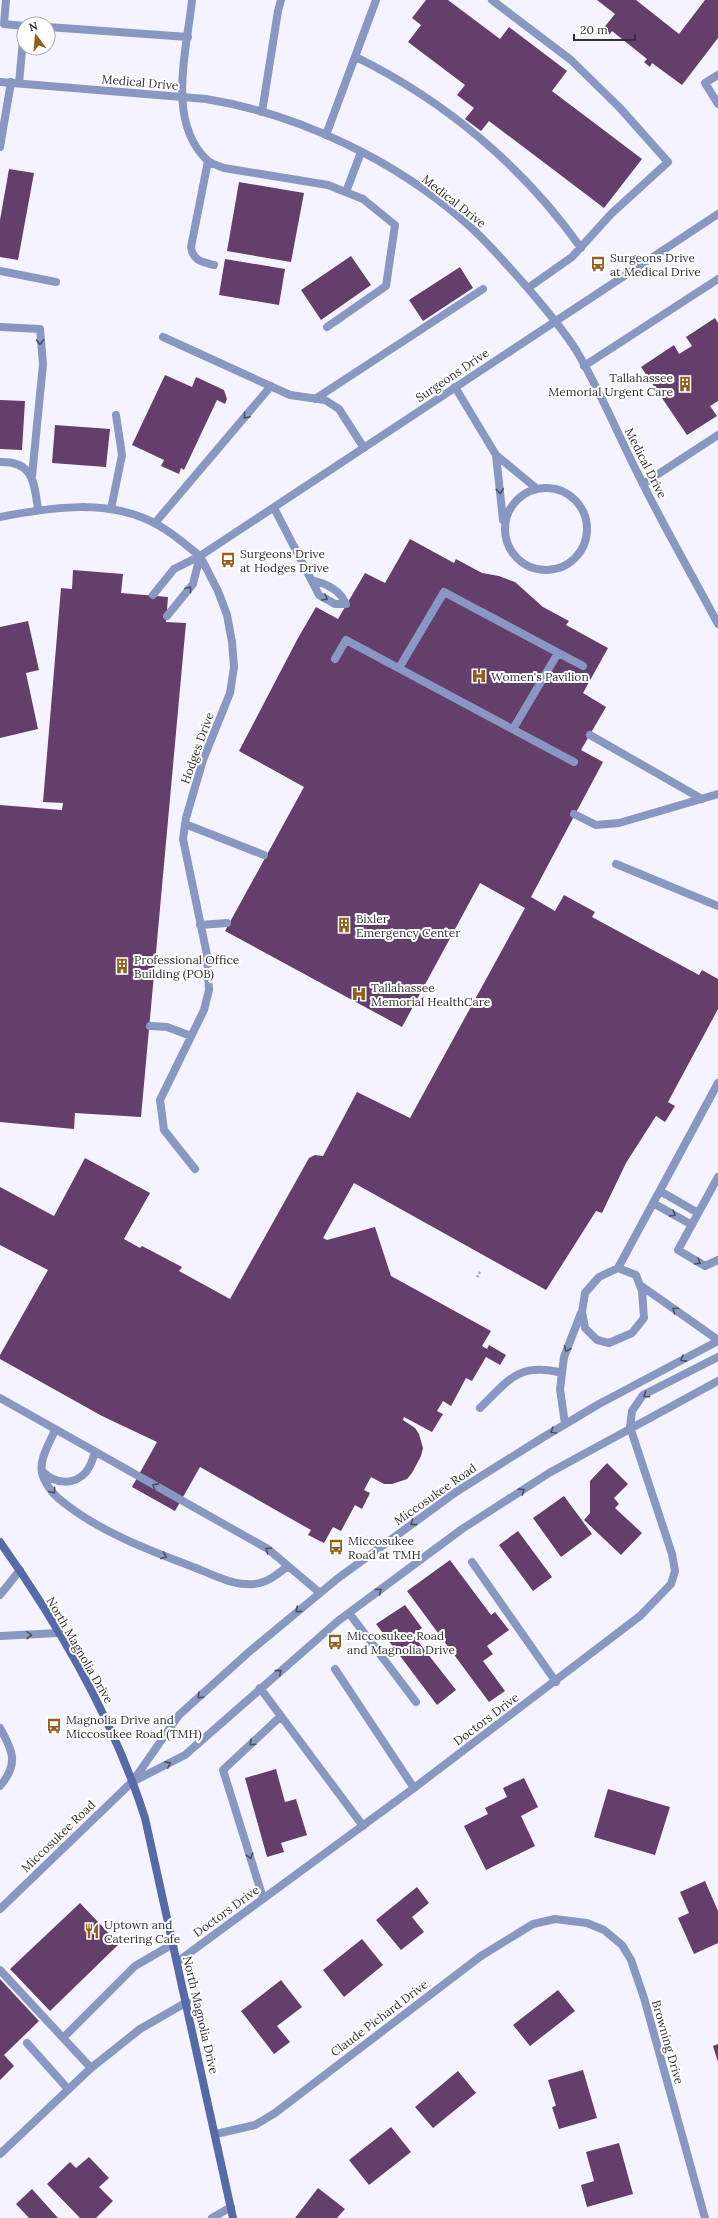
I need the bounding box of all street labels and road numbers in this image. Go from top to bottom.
street label: Medical Drive [101,71,179,93]
street label: Medical Drive [419,171,489,231]
street label: Surgeons Drive [413,345,492,405]
street label: Medical Drive [622,425,670,501]
street label: Hodges Drive [177,710,217,786]
street label: Miccosukee Road [391,1460,479,1528]
street label: North Magnolia Drive [43,1594,117,1706]
street label: Doctors Drive [450,1689,522,1748]
street label: Miccosukee Road [18,1797,98,1875]
street label: Doctors Drive [190,1882,262,1940]
street label: North Magnolia Drive [180,1955,222,2076]
street label: Claude Pichard Drive [328,1976,431,2059]
street label: Browning Drive [649,1998,687,2086]

